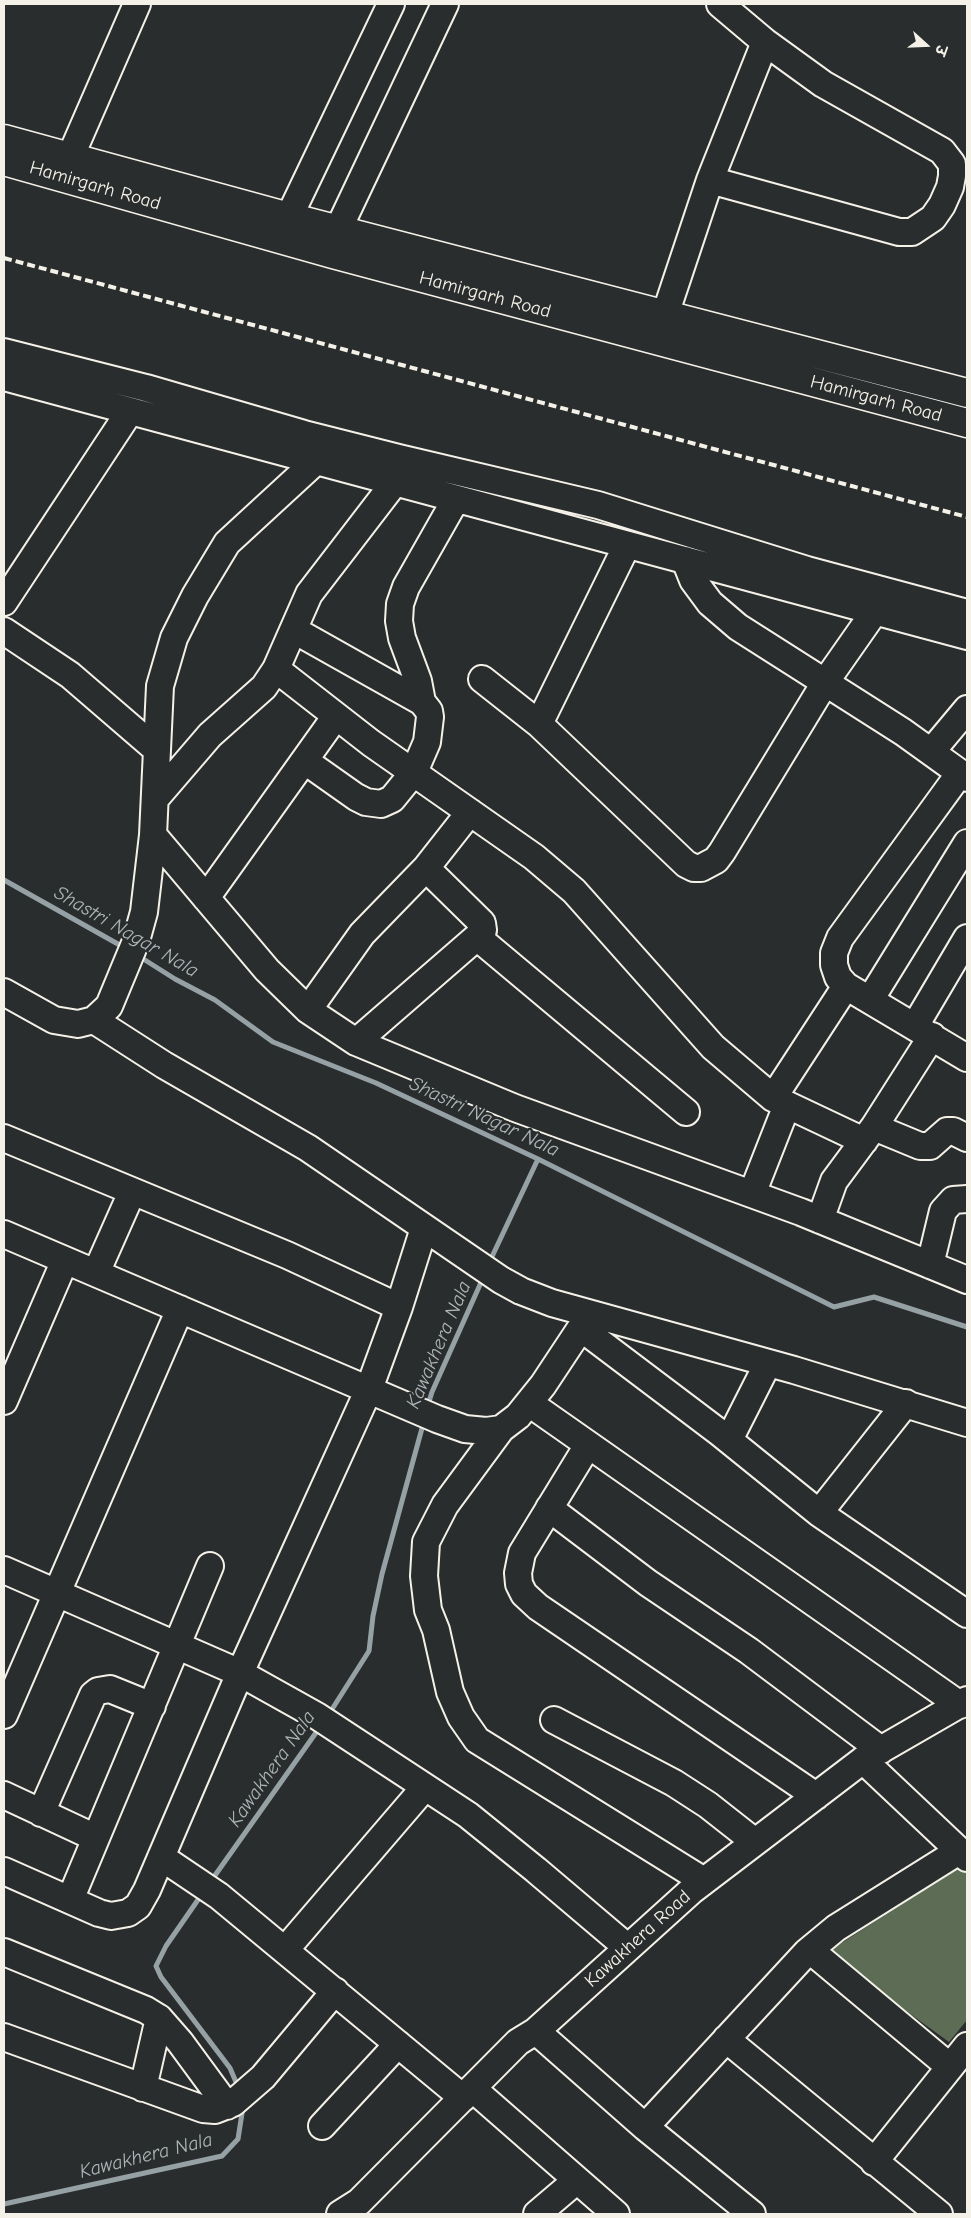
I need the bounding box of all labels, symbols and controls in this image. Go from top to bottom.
north arrow [901,20,951,70]
text: उ [931,43,950,58]
street label: Hamirgarh Road [27,156,163,216]
street label: Hamirgarh Road [417,266,553,324]
street label: Hamirgarh Road [808,370,944,428]
water label: Shastri Nagar Nala [50,881,202,983]
water label: Shastri Nagar Nala [405,1072,563,1162]
water label: Kawakhera Nala [401,1278,477,1412]
water label: Kawakhera Nala [223,1706,321,1832]
street label: Kawakhera Road [580,1886,696,1992]
water label: Kawakhera Nala [77,2128,215,2184]

